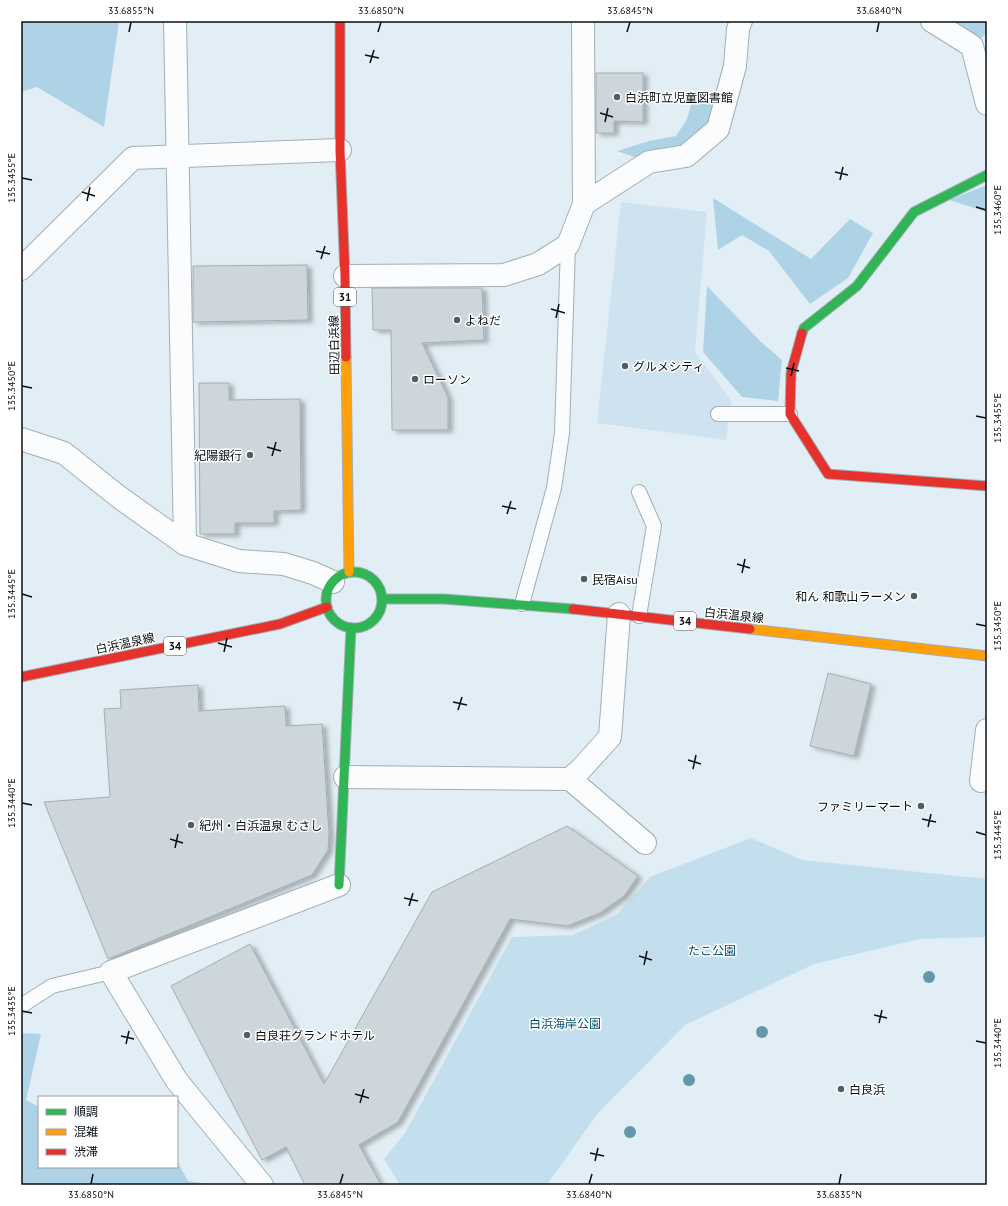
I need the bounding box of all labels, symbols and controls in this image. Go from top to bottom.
text: 33.6855°N [108,4,154,17]
text: 33.6850°N [358,4,404,17]
text: 33.6845°N [607,4,653,17]
text: 33.6840°N [856,4,902,17]
place label: 白浜町立児童図書館 [625,90,733,105]
marker: 白浜町立児童図書館 [612,92,622,102]
text: 135.3455°E [5,153,18,203]
text: 135.3460°E [991,185,1004,235]
road number: 31 [334,288,356,306]
place label: よねだ [465,313,501,328]
street label: 田辺白浜線 [326,315,342,375]
marker: よねだ [452,315,462,325]
place label: グルメシティ [633,359,704,374]
text: 135.3450°E [5,361,18,411]
marker: グルメシティ [620,361,630,371]
place label: ローソン [423,372,471,387]
marker: ローソン [410,374,420,384]
text: 135.3455°E [991,393,1004,443]
place label: 紀陽銀行 [194,448,242,463]
marker: 紀陽銀行 [245,450,255,460]
text: 135.3445°E [5,569,18,619]
place label: 民宿Aisu [592,572,638,587]
marker: 民宿Aisu [579,574,589,584]
place label: 和ん 和歌山ラーメン [795,589,906,604]
marker: 和ん 和歌山ラーメン [909,591,919,601]
text: 135.3450°E [991,601,1004,651]
street label: 白浜温泉線 [703,604,765,626]
road number: 34 [674,612,696,630]
street label: 白浜温泉線 [94,629,156,657]
road number: 34 [164,637,186,655]
text: 135.3440°E [5,778,18,828]
place label: ファミリーマート [817,799,913,814]
marker: ファミリーマート [916,801,926,811]
text: 135.3445°E [991,810,1004,860]
place label: 紀州・白浜温泉 むさし [199,818,322,833]
marker: 紀州・白浜温泉 むさし [186,820,196,830]
park label: たこ公園 [688,943,736,958]
text: 135.3435°E [5,986,18,1036]
park label: 白浜海岸公園 [529,1016,601,1031]
text: 135.3440°E [991,1018,1004,1068]
place label: 白良荘グランドホテル [255,1028,375,1043]
marker: 白良荘グランドホテル [242,1030,252,1040]
place label: 白良浜 [849,1082,885,1097]
marker: 白良浜 [836,1084,846,1094]
legend [38,1096,178,1168]
text: 順調 [74,1104,98,1119]
text: 混雑 [74,1124,98,1139]
text: 渋滞 [74,1144,98,1159]
text: 33.6850°N [68,1188,114,1201]
text: 33.6845°N [317,1188,363,1201]
text: 33.6840°N [566,1188,612,1201]
text: 33.6835°N [816,1188,862,1201]

